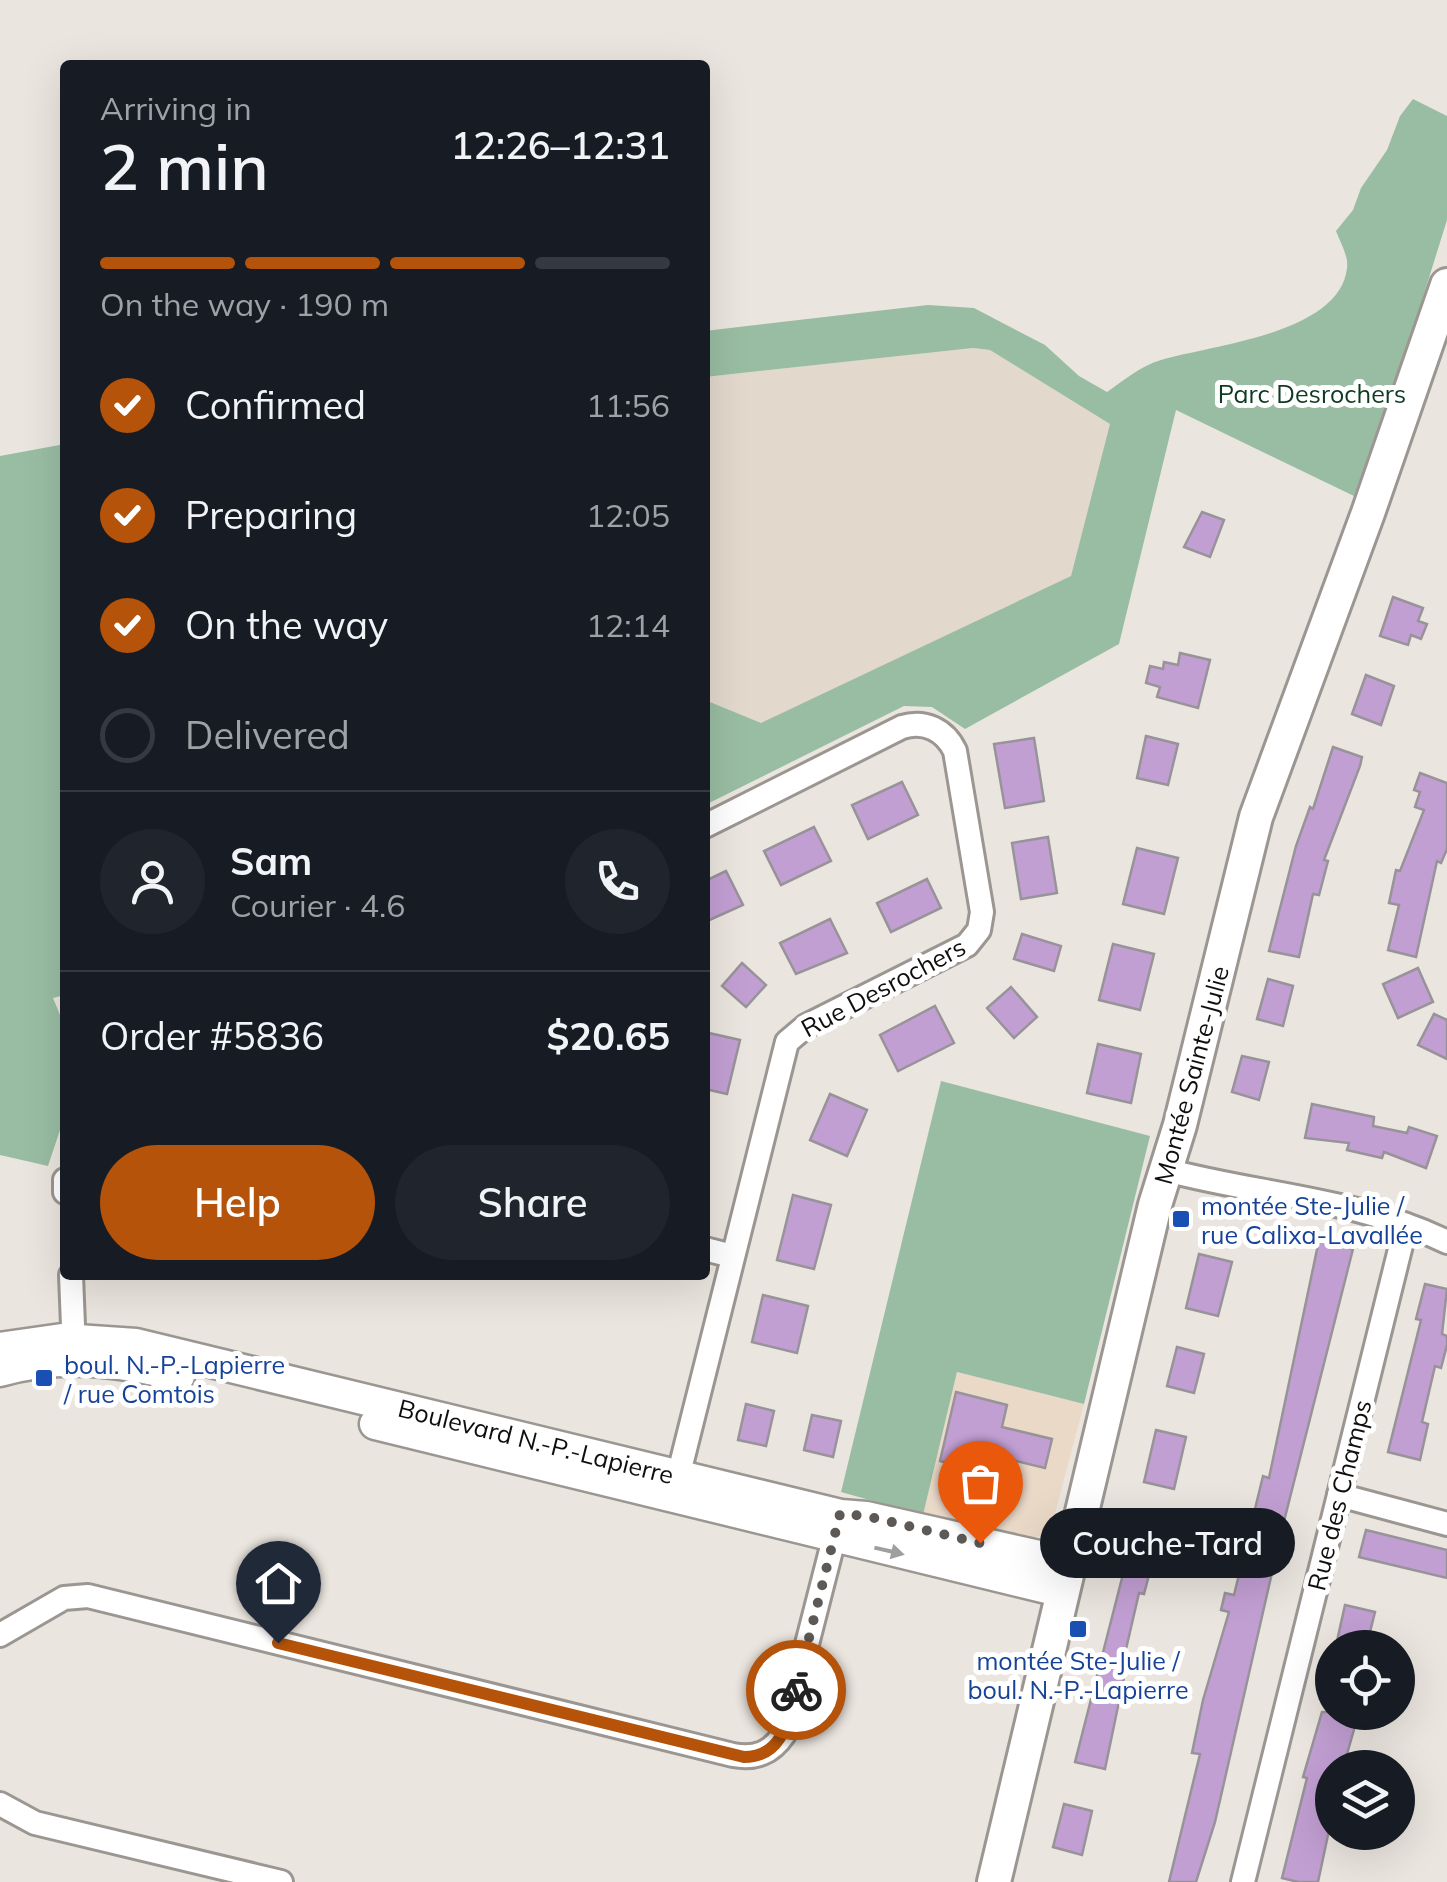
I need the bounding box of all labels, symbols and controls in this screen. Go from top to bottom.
text: Arriving in [100,88,252,128]
text: 12:26–12:31 [450,121,670,169]
text: 2 min [100,125,269,206]
text: On the way · 190 m [100,284,389,324]
icon: check [100,378,155,433]
park label: Parc Desrochers [1218,378,1406,409]
text: Confirmed [185,381,366,429]
text: 11:56 [586,385,670,425]
icon: check [100,488,155,543]
text: Preparing [185,491,357,539]
text: 12:05 [586,495,670,535]
icon: check [100,598,155,653]
text: On the way [185,601,388,649]
text: 12:14 [586,605,670,645]
text: Delivered [185,711,350,759]
button: person [100,829,205,934]
button: phone [565,829,670,934]
text: Sam [230,837,312,885]
text: Courier · 4.6 [230,885,406,925]
street label: Rue Desrochers [796,931,970,1043]
street label: Montée Sainte-Julie [1147,963,1235,1187]
text: Order #5836 [100,1012,324,1060]
text: $20.65 [547,1012,670,1060]
button: Help [100,1145,375,1260]
button: Share [395,1145,670,1260]
place label: montée Ste-Julie / rue Calixa-Lavallée [1201,1190,1423,1250]
marker: montée Ste-Julie / rue Calixa-Lavallée [1170,1208,1192,1230]
place label: boul. N.-P.-Lapierre / rue Comtois [63,1349,285,1409]
marker: boul. N.-P.-Lapierre / rue Comtois [33,1367,55,1389]
street label: Boulevard N.-P.-Lapierre [395,1392,677,1490]
street label: Rue des Champs [1300,1396,1378,1594]
pin [938,1441,1023,1544]
icon: bag [953,1456,1008,1511]
callout: Couche-Tard [1040,1508,1295,1578]
text: Couche-Tard [1072,1523,1263,1563]
pin [236,1541,321,1644]
one-way arrow [874,1544,905,1559]
icon: home [251,1556,306,1611]
marker: montée Ste-Julie / boul. N.-P.-Lapierre [1067,1618,1089,1640]
map controls [1315,1630,1415,1850]
button: locate [1315,1630,1415,1730]
courier [746,1640,846,1740]
place label: montée Ste-Julie / boul. N.-P.-Lapierre [968,1645,1189,1705]
icon: bike [769,1663,824,1718]
button: layers [1315,1750,1415,1850]

